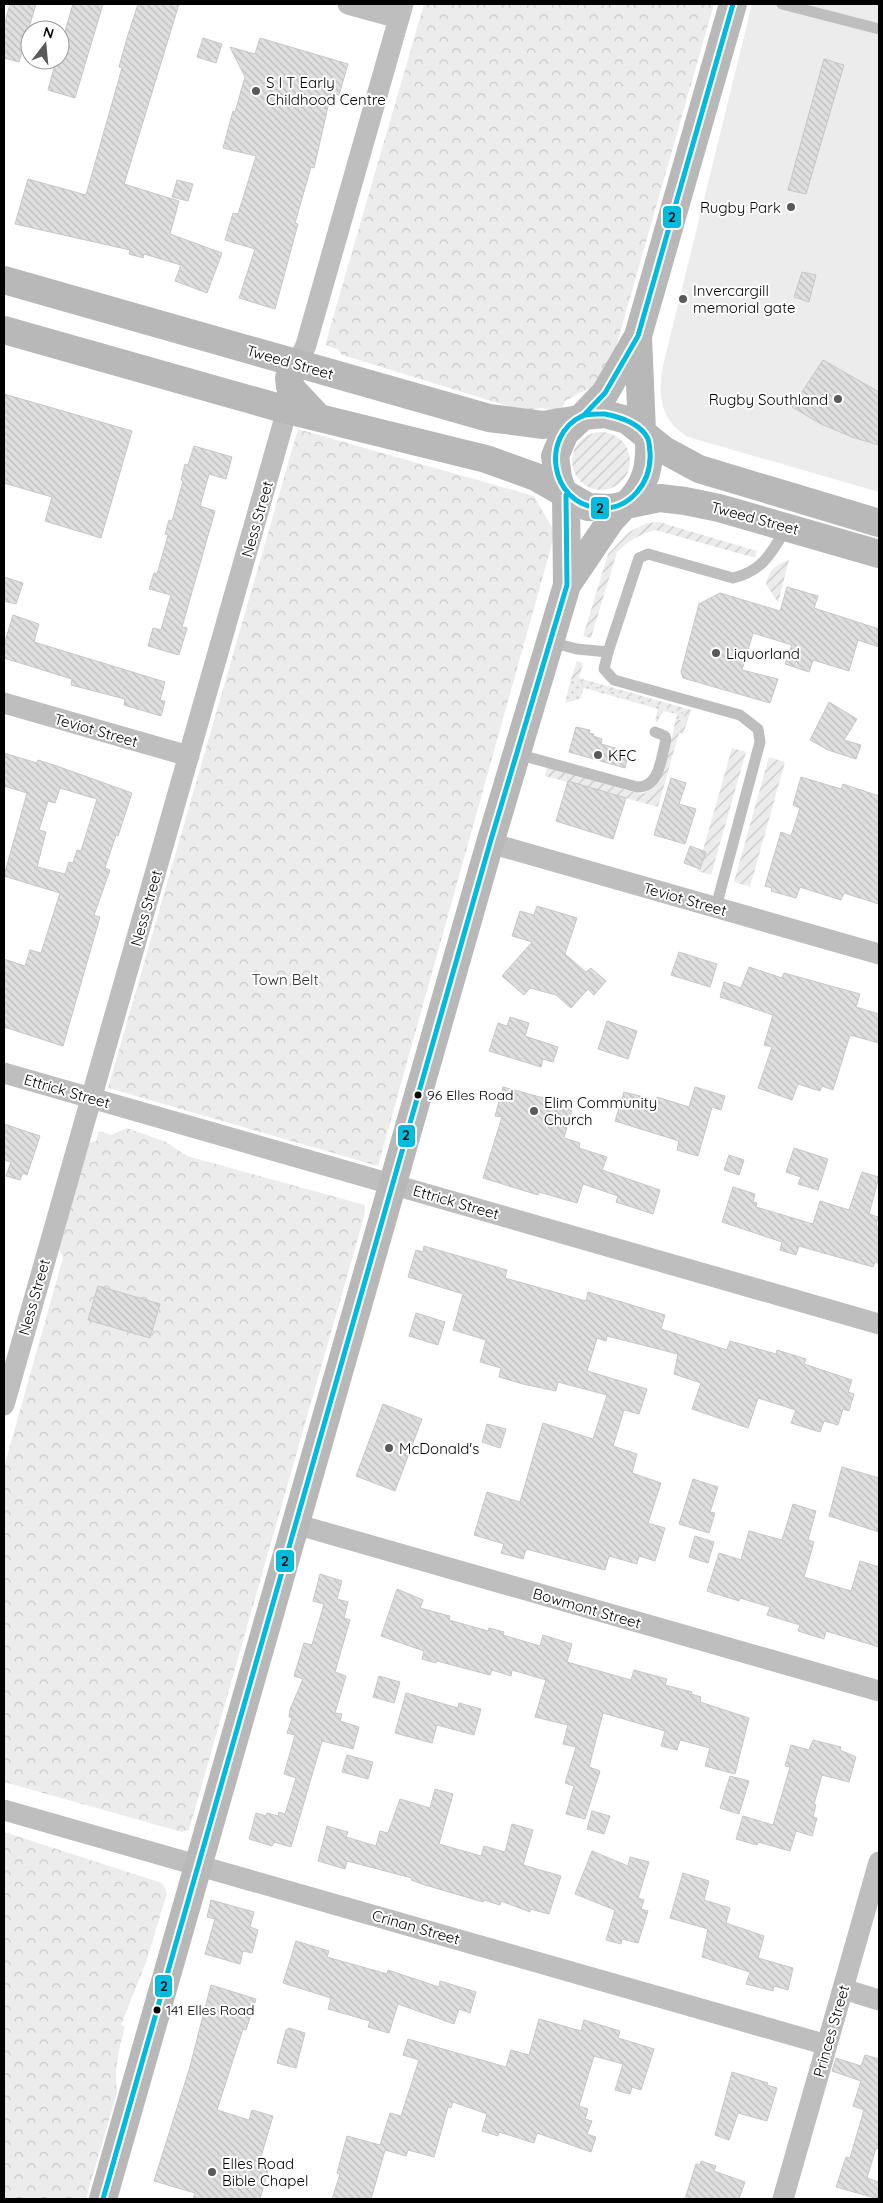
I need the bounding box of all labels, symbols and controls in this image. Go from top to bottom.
north arrow [20,20,70,70]
text: N [41,22,56,43]
place label: S I T Early Childhood Centre [266,73,386,109]
marker: S I T Early Childhood Centre [250,85,262,97]
place label: Rugby Park [700,198,781,217]
marker: Rugby Park [785,201,797,213]
line badge: 2 [662,205,682,229]
text: 2 [668,208,676,226]
place label: Invercargill memorial gate [693,281,795,317]
marker: Invercargill memorial gate [677,293,689,305]
street label: Tweed Street [244,341,336,383]
place label: Rugby Southland [709,390,828,409]
marker: Rugby Southland [832,393,844,405]
street label: Ness Street [237,479,277,559]
line badge: 2 [590,496,610,520]
street label: Tweed Street [709,497,801,539]
text: 2 [596,499,604,517]
place label: Liquorland [726,644,800,663]
marker: Liquorland [710,647,722,659]
street label: Teviot Street [52,709,140,751]
place label: KFC [608,746,636,765]
marker: KFC [592,749,604,761]
street label: Ness Street [126,868,166,948]
street label: Teviot Street [641,878,729,920]
park label: Town Belt [251,970,319,989]
street label: Ettrick Street [22,1070,112,1112]
place label: 96 Elles Road [427,1086,513,1104]
marker: 96 Elles Road [413,1090,423,1100]
place label: Elim Community Church [544,1093,657,1129]
marker: Elim Community Church [528,1105,540,1117]
line badge: 2 [397,1124,416,1148]
text: 2 [402,1126,410,1144]
street label: Ettrick Street [411,1181,501,1223]
street label: Ness Street [14,1257,54,1337]
place label: McDonald's [399,1439,479,1458]
marker: McDonald's [383,1442,395,1454]
line badge: 2 [275,1549,295,1573]
text: 2 [281,1552,289,1570]
street label: Bowmont Street [531,1583,643,1633]
street label: Crinan Street [370,1905,462,1949]
line badge: 2 [154,1974,173,1998]
text: 2 [160,1977,168,1995]
street label: Princes Street [809,1983,853,2079]
place label: 141 Elles Road [166,2001,255,2019]
marker: 141 Elles Road [152,2005,162,2015]
place label: Elles Road Bible Chapel [222,2154,308,2190]
marker: Elles Road Bible Chapel [206,2166,218,2178]

